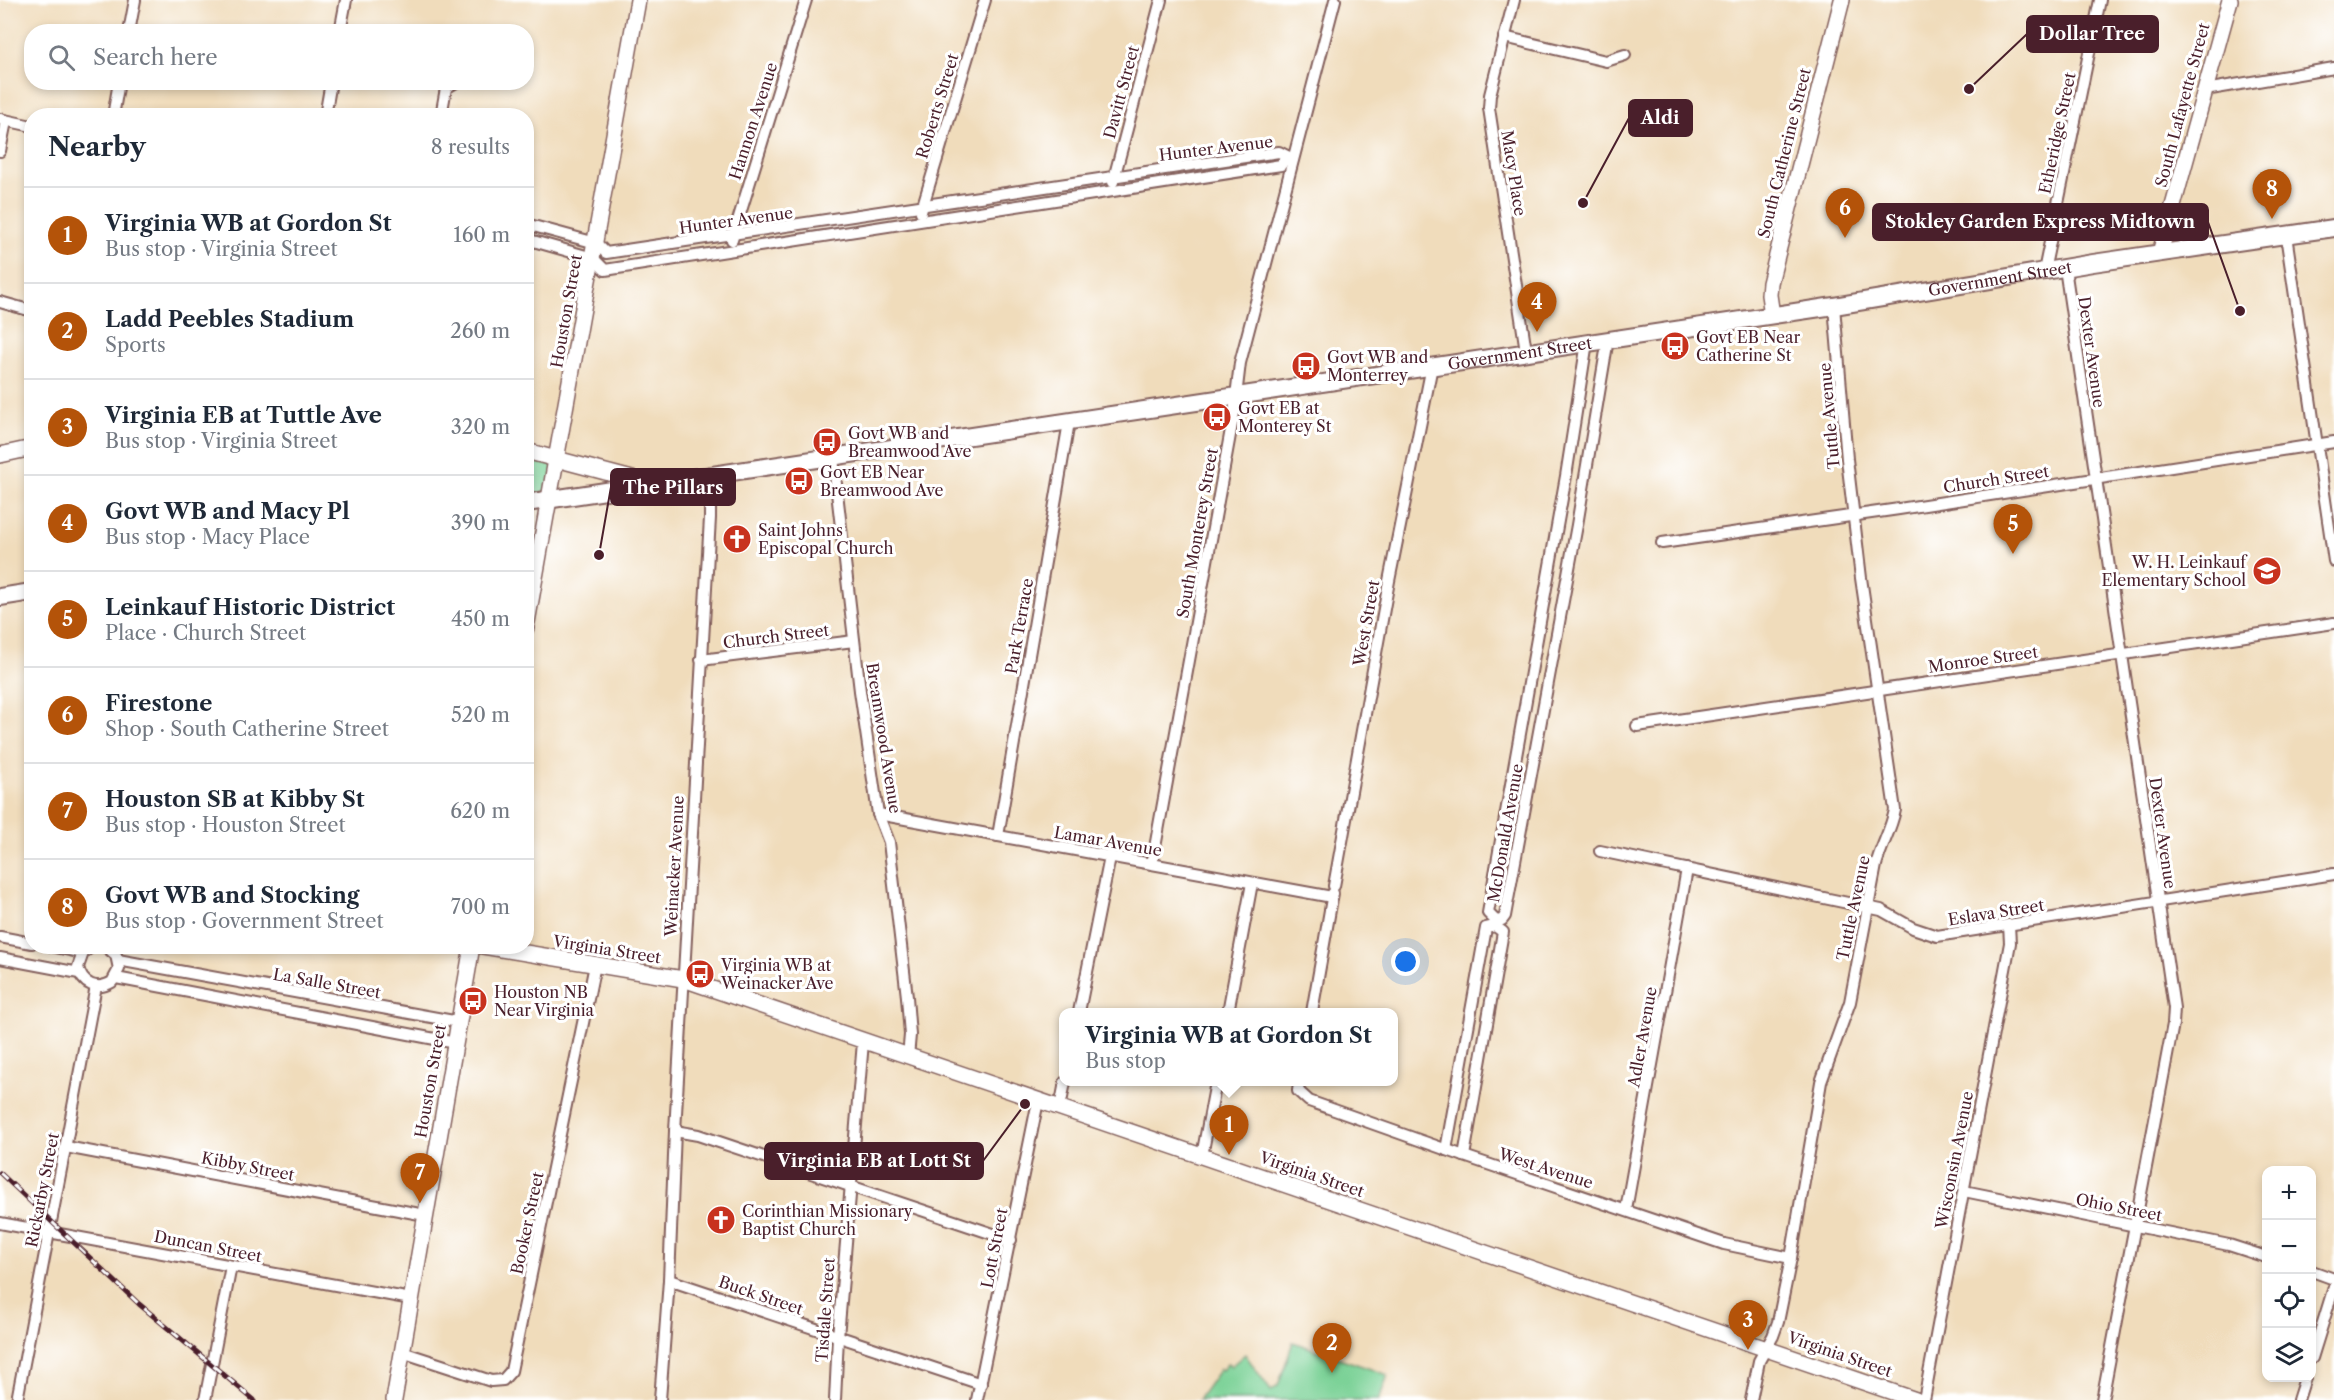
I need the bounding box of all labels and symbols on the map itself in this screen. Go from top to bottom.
callout: Dollar Tree [2027,16,2158,52]
street label: South Lafayette Street [2150,20,2214,189]
text: Dollar Tree [2039,23,2145,45]
street label: Davitt Street [1099,43,1143,141]
street label: Roberts Street [912,51,963,161]
street label: Hannon Avenue [725,60,781,182]
street label: South Catherine Street [1753,65,1815,240]
street label: Etheridge Street [2034,70,2080,196]
callout: Aldi [1629,100,1692,136]
text: Aldi [1640,107,1680,129]
street label: Macy Place [1497,129,1531,217]
street label: Hunter Avenue [1158,131,1274,165]
pin: 8 [2252,170,2292,219]
pin: 6 [1826,188,1864,238]
street label: Hunter Avenue [678,202,794,238]
callout: Stokley Garden Express Midtown [1873,204,2208,240]
text: Stokley Garden Express Midtown [1885,211,2196,233]
street label: Houston Street [546,252,586,369]
street label: Government Street [1927,257,2074,300]
pin: 4 [1518,282,1556,332]
street label: Dexter Avenue [2074,295,2110,409]
place label: Govt EB Near Catherine St [1696,327,1801,365]
bus stop icon: Govt EB Near Catherine St [1659,330,1691,362]
street label: Government Street [1446,333,1594,374]
place label: Govt WB and Monterrey [1327,347,1429,385]
bus stop icon: Govt WB and Monterrey [1290,350,1322,382]
street label: Tuttle Avenue [1814,362,1844,470]
place label: Govt EB at Monterey St [1238,398,1332,436]
bus stop icon: Govt EB at Monterey St [1201,401,1233,433]
place label: Govt WB and Breamwood Ave [848,423,971,461]
bus stop icon: Govt WB and Breamwood Ave [811,426,843,458]
street label: South Monterey Street [1172,446,1222,620]
street label: Church Street [1942,461,2051,497]
place label: Govt EB Near Breamwood Ave [820,462,943,500]
bus stop icon: Govt EB Near Breamwood Ave [783,465,815,497]
callout: The Pillars [611,469,735,505]
text: The Pillars [623,477,723,499]
pin: 5 [1994,504,2032,554]
place label: Saint Johns Episcopal Church [758,520,893,558]
church icon: Saint Johns Episcopal Church [721,523,753,555]
place label: W. H. Leinkauf Elementary School [2102,552,2248,590]
school or university icon: W. H. Leinkauf Elementary School [2251,555,2283,587]
street label: Park Terrace [1001,577,1037,675]
street label: West Street [1348,578,1383,669]
street label: Church Street [722,620,831,652]
street label: Monroe Street [1927,641,2039,677]
street label: Breamwood Avenue [862,661,906,815]
street label: McDonald Avenue [1483,762,1527,904]
street label: Dexter Avenue [2145,776,2181,890]
street label: Weinacker Avenue [660,795,688,938]
street label: Lamar Avenue [1053,822,1164,860]
street label: Tuttle Avenue [1832,854,1874,962]
street label: Eslava Street [1947,894,2046,929]
street label: Virginia Street [551,930,663,967]
your location [1391,947,1420,976]
place label: Virginia WB at Weinacker Ave [720,955,834,993]
bus stop icon: Virginia WB at Weinacker Ave [684,958,716,990]
street label: La Salle Street [272,964,383,1002]
place label: Houston NB Near Virginia [494,982,595,1020]
bus stop icon: Houston NB Near Virginia [457,985,489,1017]
street label: Adler Avenue [1623,985,1661,1090]
street label: Houston Street [410,1022,450,1139]
street label: Wisconsin Avenue [1931,1089,1977,1232]
pin: 1 [1210,1106,1248,1155]
street label: Rickarby Street [21,1131,63,1249]
callout: Virginia EB at Lott St [765,1143,983,1179]
street label: West Avenue [1495,1143,1596,1193]
street label: Virginia Street [1256,1146,1367,1201]
street label: Kibby Street [200,1147,297,1185]
text: Virginia EB at Lott St [776,1150,972,1172]
pin: 7 [400,1154,440,1203]
street label: Booker Street [506,1170,548,1276]
street label: Ohio Street [2074,1189,2164,1225]
place label: Corinthian Missionary Baptist Church [742,1201,914,1239]
church icon: Corinthian Missionary Baptist Church [705,1204,737,1236]
street label: Lott Street [976,1206,1012,1290]
street label: Duncan Street [152,1226,264,1266]
street label: Tisdale Street [811,1257,839,1363]
street label: Buck Street [716,1271,806,1319]
pin: 3 [1728,1300,1768,1350]
pin: 2 [1312,1324,1352,1373]
street label: Virginia Street [1784,1326,1895,1381]

